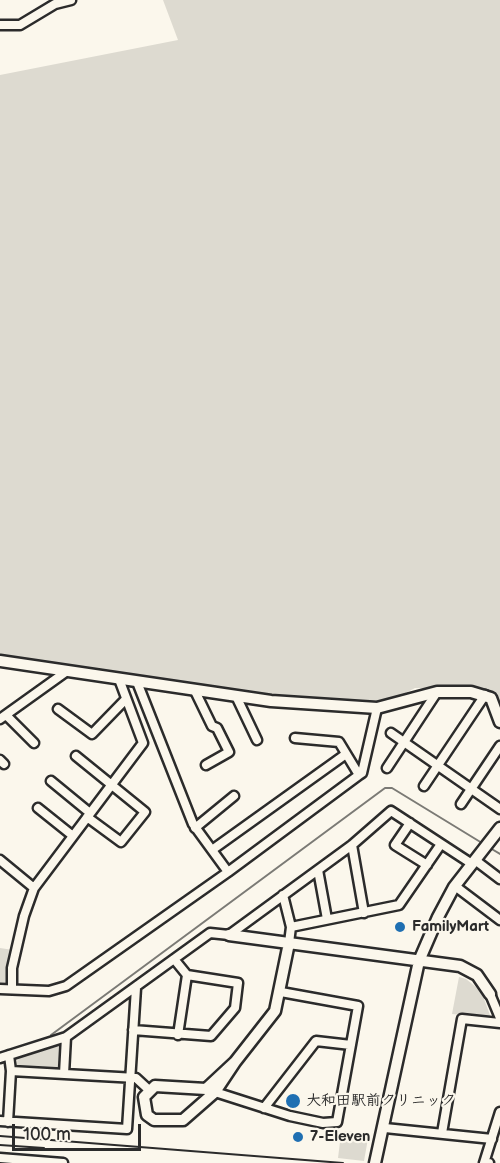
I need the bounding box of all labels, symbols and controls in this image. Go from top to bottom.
place label: FamilyMart [412,918,489,936]
marker: FamilyMart [393,920,407,934]
marker: 大和田駅前クリニック [284,1092,302,1110]
place label: 大和田駅前クリニック [306,1092,456,1110]
scale bar [15,1112,144,1150]
text: 100 m [23,1124,71,1145]
place label: 7-Eleven [310,1128,370,1146]
marker: 7-Eleven [291,1130,305,1144]

